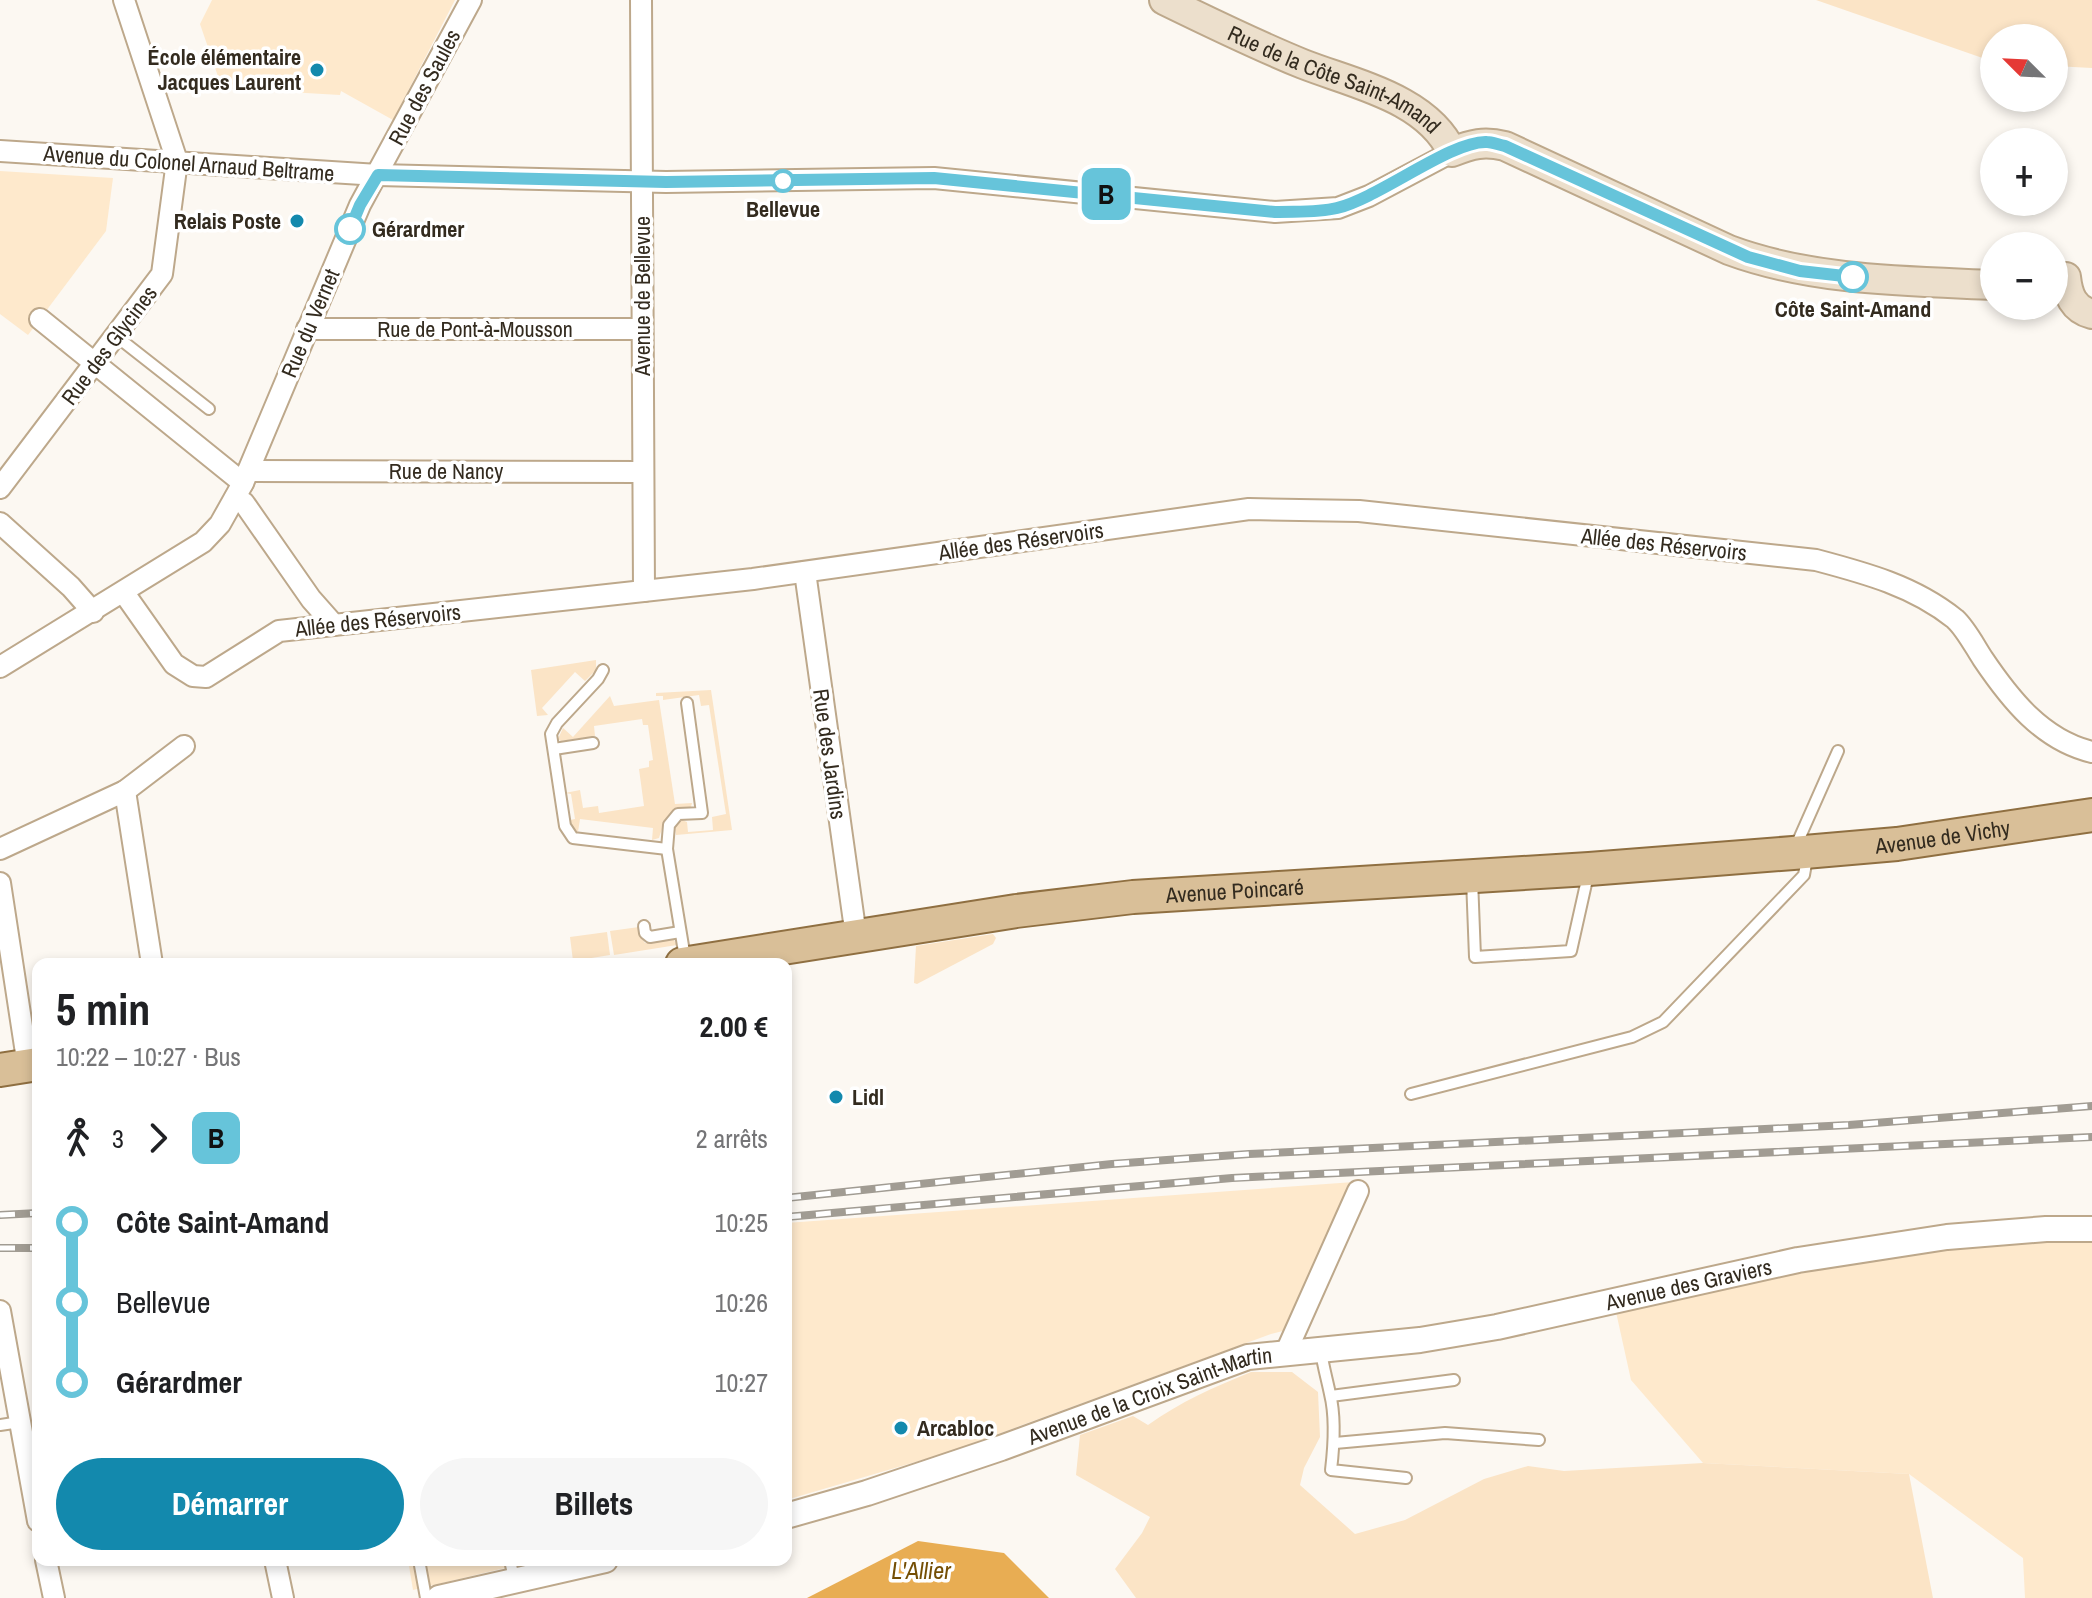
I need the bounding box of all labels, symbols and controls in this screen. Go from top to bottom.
street label: Rue de la Côte Saint-Amand [1223,18,1448,140]
street label: Rue des Saules [381,24,467,150]
north arrow [1980,24,2068,112]
map controls [1980,24,2068,320]
place label: École élémentaire Jacques Laurent [148,42,301,97]
marker: École élémentaire Jacques Laurent [308,61,326,79]
button: + [1980,128,2068,216]
street label: Avenue du Colonel Arnaud Beltrame [42,138,335,188]
line badge: B [1080,168,1132,220]
marker: Bellevue [772,170,794,192]
text: B [1098,175,1114,213]
place label: Bellevue [746,194,820,224]
place label: Relais Poste [174,206,281,236]
marker: Relais Poste [288,212,306,230]
marker: Gérardmer [335,214,365,244]
place label: Gérardmer [372,214,464,244]
street label: Avenue de Bellevue [627,216,657,377]
button: − [1980,232,2068,320]
marker: Côte Saint-Amand [1838,262,1868,292]
street label: Rue du Vernet [274,264,346,382]
street label: Rue des Glycines [54,279,164,411]
place label: Côte Saint-Amand [1775,294,1931,324]
street label: Rue de Pont-à-Mousson [377,314,573,344]
street label: Rue de Nancy [389,456,503,486]
street label: Allée des Réservoirs [936,515,1105,568]
street label: Allée des Réservoirs [1579,520,1748,568]
street label: Allée des Réservoirs [293,596,462,644]
street label: Rue des Jardins [806,687,854,821]
street label: Avenue de Vichy [1873,812,2012,861]
street label: Avenue Poincaré [1164,872,1305,910]
text: 5 min [56,979,150,1039]
text: 2.00 € [700,1006,768,1046]
text: 10:22 – 10:27 · Bus [56,1039,241,1074]
place label: Lidl [852,1082,884,1112]
marker: Lidl [827,1088,845,1106]
icon: walk [56,1116,100,1160]
icon: forward [136,1116,180,1160]
text: B [208,1119,224,1157]
text: 3 [112,1121,124,1156]
text: 2 arrêts [696,1121,768,1156]
text: Côte Saint-Amand [116,1202,329,1242]
text: 10:25 [715,1205,768,1240]
street label: Avenue des Graviers [1602,1251,1775,1318]
text: Bellevue [116,1282,210,1322]
text: 10:26 [715,1285,768,1320]
street label: Avenue de la Croix Saint-Martin [1023,1340,1273,1452]
text: Gérardmer [116,1362,242,1402]
text: 10:27 [715,1365,768,1400]
place label: Arcabloc [917,1413,994,1443]
marker: Arcabloc [892,1419,910,1437]
button: Démarrer [56,1458,404,1550]
button: Billets [420,1458,768,1550]
water label: L'Allier [891,1554,952,1586]

